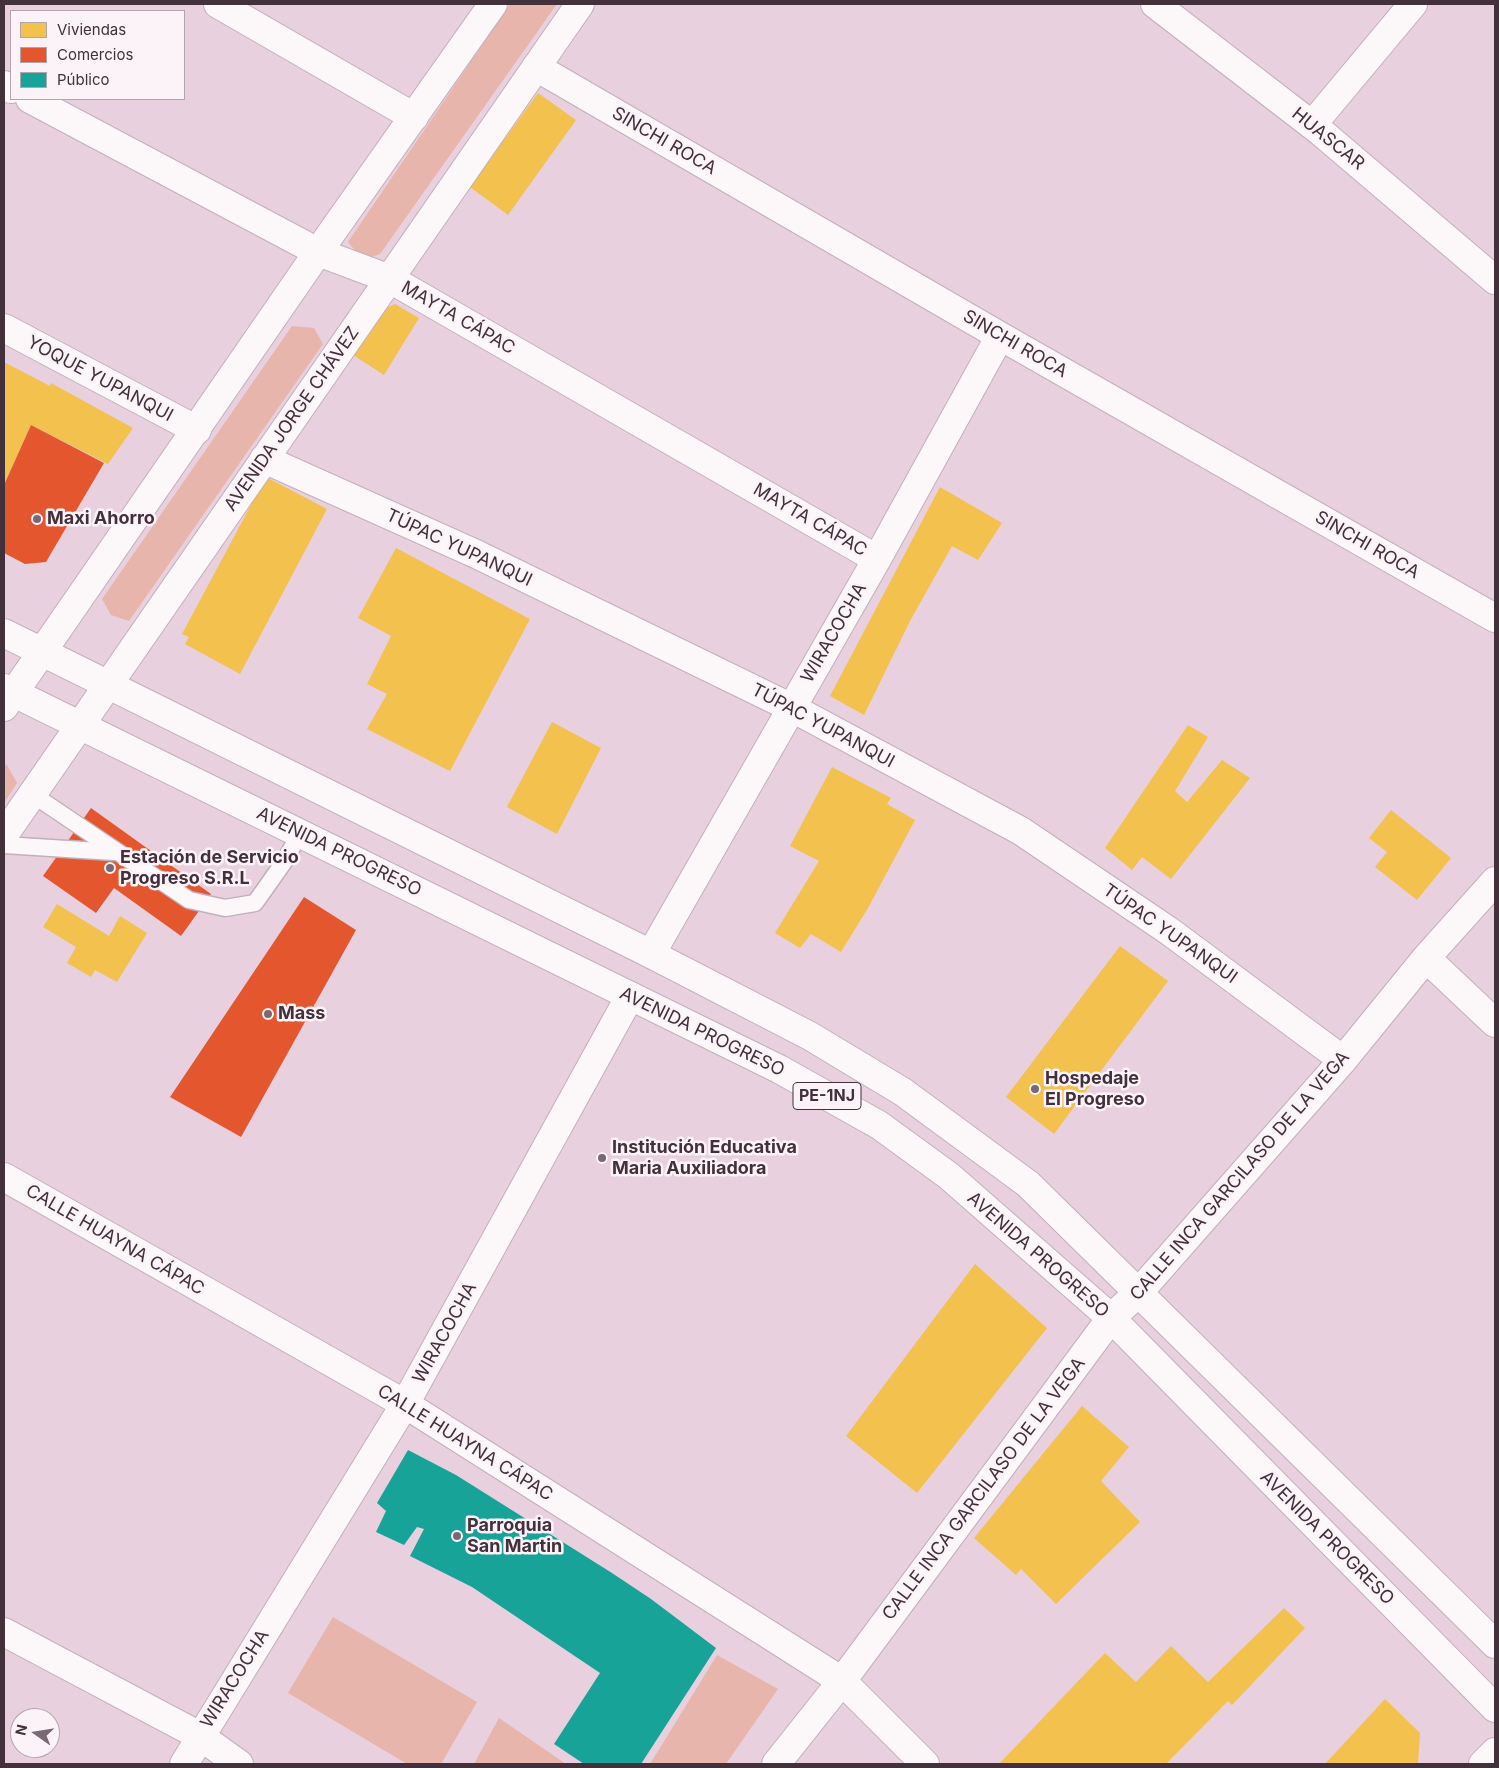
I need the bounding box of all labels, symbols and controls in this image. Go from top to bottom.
legend [10,10,185,100]
text: Viviendas [57,20,126,39]
text: Comercios [57,45,133,64]
text: Público [57,70,109,89]
street label: SINCHI ROCA [608,102,720,180]
street label: HUASCAR [1287,103,1369,175]
street label: MAYTA CÁPAC [397,277,519,359]
street label: SINCHI ROCA [959,305,1071,383]
street label: AVENIDA JORGE CHÁVEZ [220,323,364,515]
street label: YOQUE YUPANQUI [23,331,177,427]
street label: MAYTA CÁPAC [749,479,871,561]
street label: TÚPAC YUPANQUI [382,505,536,591]
street label: SINCHI ROCA [1311,506,1423,584]
place label: Maxi Ahorro [47,508,155,530]
marker: Maxi Ahorro [31,513,43,525]
street label: WIRACOCHA [797,579,871,687]
street label: TÚPAC YUPANQUI [748,679,898,773]
street label: AVENIDA PROGRESO [253,803,425,901]
place label: Estación de Servicio Progreso S.R.L [120,847,299,890]
marker: Estación de Servicio Progreso S.R.L [104,862,116,874]
street label: TÚPAC YUPANQUI [1099,880,1241,988]
street label: AVENIDA PROGRESO [616,983,788,1081]
place label: Mass [278,1003,325,1025]
marker: Mass [262,1008,274,1020]
street label: CALLE INCA GARCILASO DE LA VEGA [1126,1047,1354,1305]
place label: Hospedaje El Progreso [1045,1068,1145,1110]
road number: PE-1NJ [793,1082,861,1110]
marker: Hospedaje El Progreso [1029,1083,1041,1095]
place label: Institución Educativa Maria Auxiliadora [612,1137,797,1180]
marker: Institución Educativa Maria Auxiliadora [596,1152,608,1164]
street label: CALLE HUAYNA CÁPAC [22,1180,208,1300]
street label: AVENIDA PROGRESO [963,1188,1113,1322]
street label: WIRACOCHA [408,1279,482,1387]
street label: CALLE INCA GARCILASO DE LA VEGA [878,1353,1090,1625]
street label: CALLE HUAYNA CÁPAC [373,1380,557,1506]
street label: AVENIDA PROGRESO [1255,1466,1399,1610]
place label: Parroquia San Martin [467,1515,562,1558]
marker: Parroquia San Martin [451,1530,463,1542]
street label: WIRACOCHA [196,1626,274,1732]
north arrow [10,1708,60,1758]
text: N [11,1723,30,1737]

